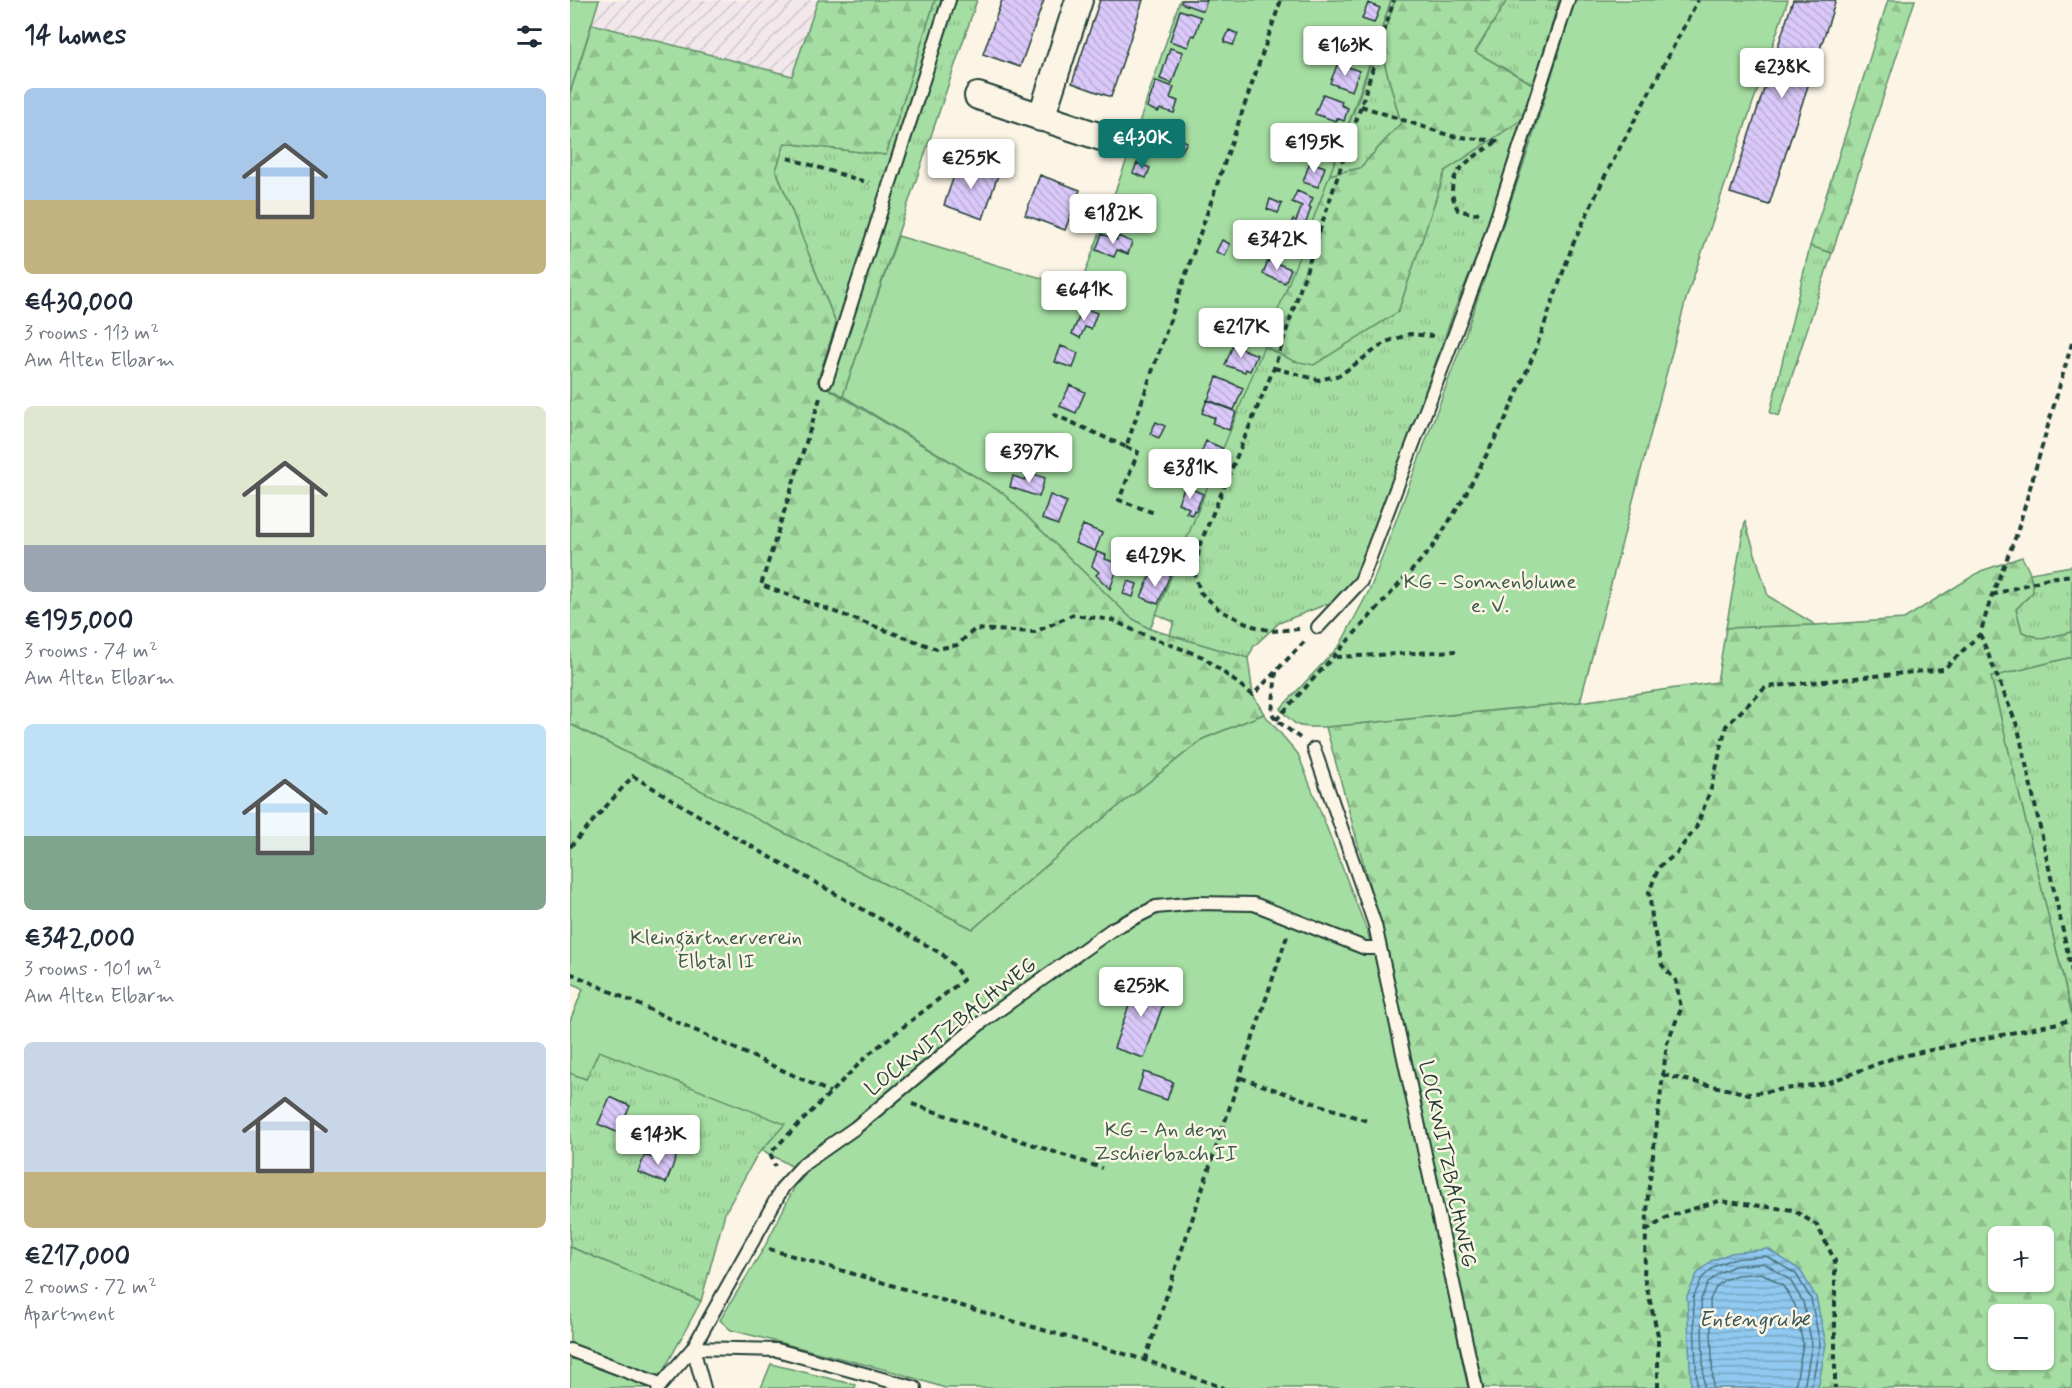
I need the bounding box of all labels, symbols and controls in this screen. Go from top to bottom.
text: 14 homes [24,19,126,53]
icon: filters [513,20,546,53]
pin: €163K [1303,26,1387,77]
text: €163K [1317,32,1373,59]
pin: €238K [1740,48,1824,99]
text: €238K [1754,54,1810,81]
pin: €430K [1100,119,1184,170]
pin: €195K [1272,123,1356,174]
text: €430K [1112,125,1172,152]
icon: home [231,127,339,235]
text: €195K [1284,129,1344,156]
pin: €255K [929,139,1013,190]
text: €255K [942,145,1000,172]
pin: €182K [1071,194,1155,245]
text: €182K [1083,200,1143,227]
pin: €342K [1235,220,1319,271]
text: €342K [1247,226,1307,253]
pin: €641K [1042,271,1126,322]
text: €641K [1055,277,1113,304]
text: €430,000 [24,286,134,320]
pin: €217K [1199,308,1283,359]
text: €217K [1213,314,1269,341]
text: 3 rooms · 113 m² [24,320,159,347]
text: Am Alten Elbarm [24,347,175,374]
pin: €397K [987,433,1071,484]
text: €397K [999,439,1059,466]
icon: home [231,445,339,553]
pin: €381K [1148,449,1232,500]
text: €381K [1162,455,1218,482]
pin: €429K [1113,537,1197,588]
text: €429K [1125,543,1185,570]
park label: KG - Sonnenblume e. V. [1404,568,1577,620]
text: €195,000 [24,604,133,638]
text: 3 rooms · 74 m² [24,638,158,665]
text: Am Alten Elbarm [24,665,175,692]
icon: home [231,763,339,871]
text: €342,000 [24,922,135,956]
park label: Kleingärtnerverein Elbtal II [630,924,802,976]
street label: LOCKWITZBACHWEG [859,951,1043,1103]
text: 3 rooms · 101 m² [24,956,162,983]
pin: €253K [1099,967,1183,1018]
text: €253K [1113,973,1169,1000]
text: Am Alten Elbarm [24,983,175,1010]
street label: LOCKWITZBACHWEG [1411,1058,1483,1270]
icon: home [231,1081,339,1189]
pin: €143K [616,1115,700,1166]
park label: KG - An dem Zschierbach II [1094,1116,1238,1168]
text: €143K [630,1121,686,1148]
map controls [1988,1226,2054,1370]
button: + [1988,1226,2054,1292]
text: €217,000 [24,1240,130,1274]
text: 2 rooms · 72 m² [24,1274,157,1301]
text: Apartment [24,1301,115,1328]
button: − [1988,1304,2054,1370]
water label: Entengrube [1699,1306,1811,1335]

